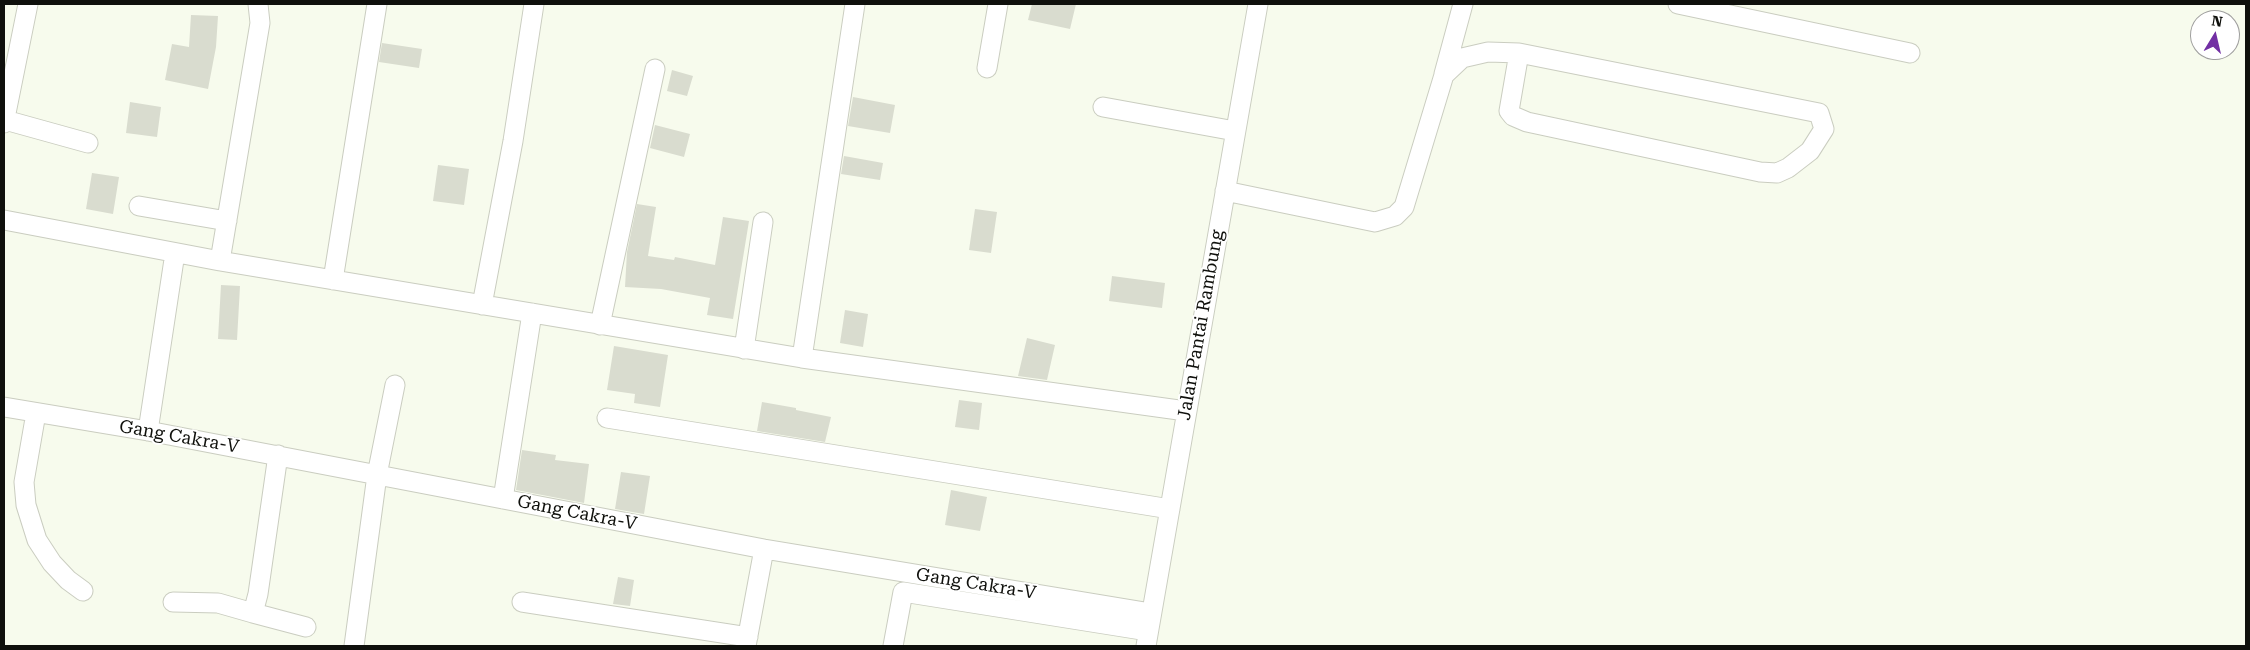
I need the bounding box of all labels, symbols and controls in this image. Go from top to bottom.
north arrow [2190,10,2240,60]
text: N [2211,12,2224,30]
street label: Jalan Pantai Rambung [1174,228,1228,422]
street label: Gang Cakra-V [117,416,241,458]
street label: Gang Cakra-V [515,491,639,535]
street label: Gang Cakra-V [914,564,1038,604]

